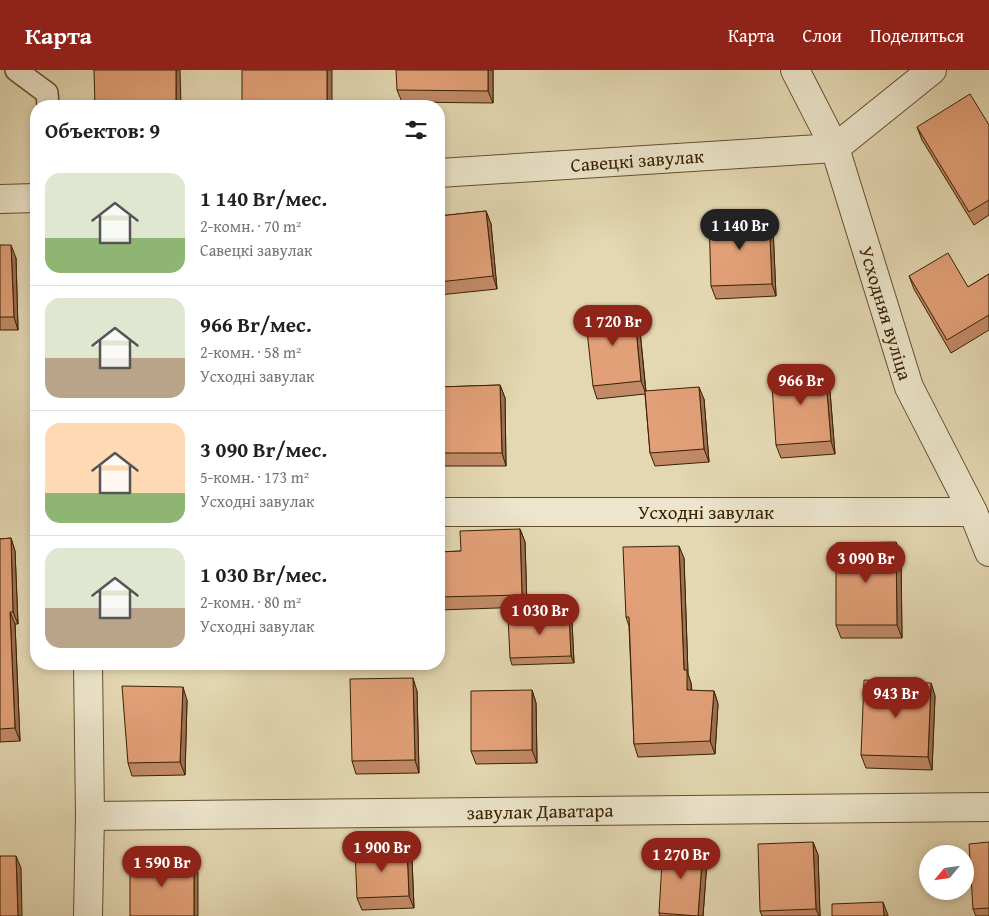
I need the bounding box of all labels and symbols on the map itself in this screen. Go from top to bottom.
street label: Савецкі завулак [569,141,705,179]
pin: 1 140 Br [688,208,792,251]
street label: Усходняя вуліца [852,243,920,383]
pin: 1 720 Br [561,304,665,347]
pin: 966 Br [760,364,842,406]
street label: Усходні завулак [638,498,774,526]
pin: 3 090 Br [814,542,918,584]
pin: 1 030 Br [488,594,592,636]
pin: 943 Br [855,676,937,719]
street label: завулак Даватара [466,796,614,826]
pin: 1 900 Br [330,830,434,873]
pin: 1 270 Br [629,838,733,880]
north arrow [919,845,974,900]
pin: 1 590 Br [110,846,214,888]

